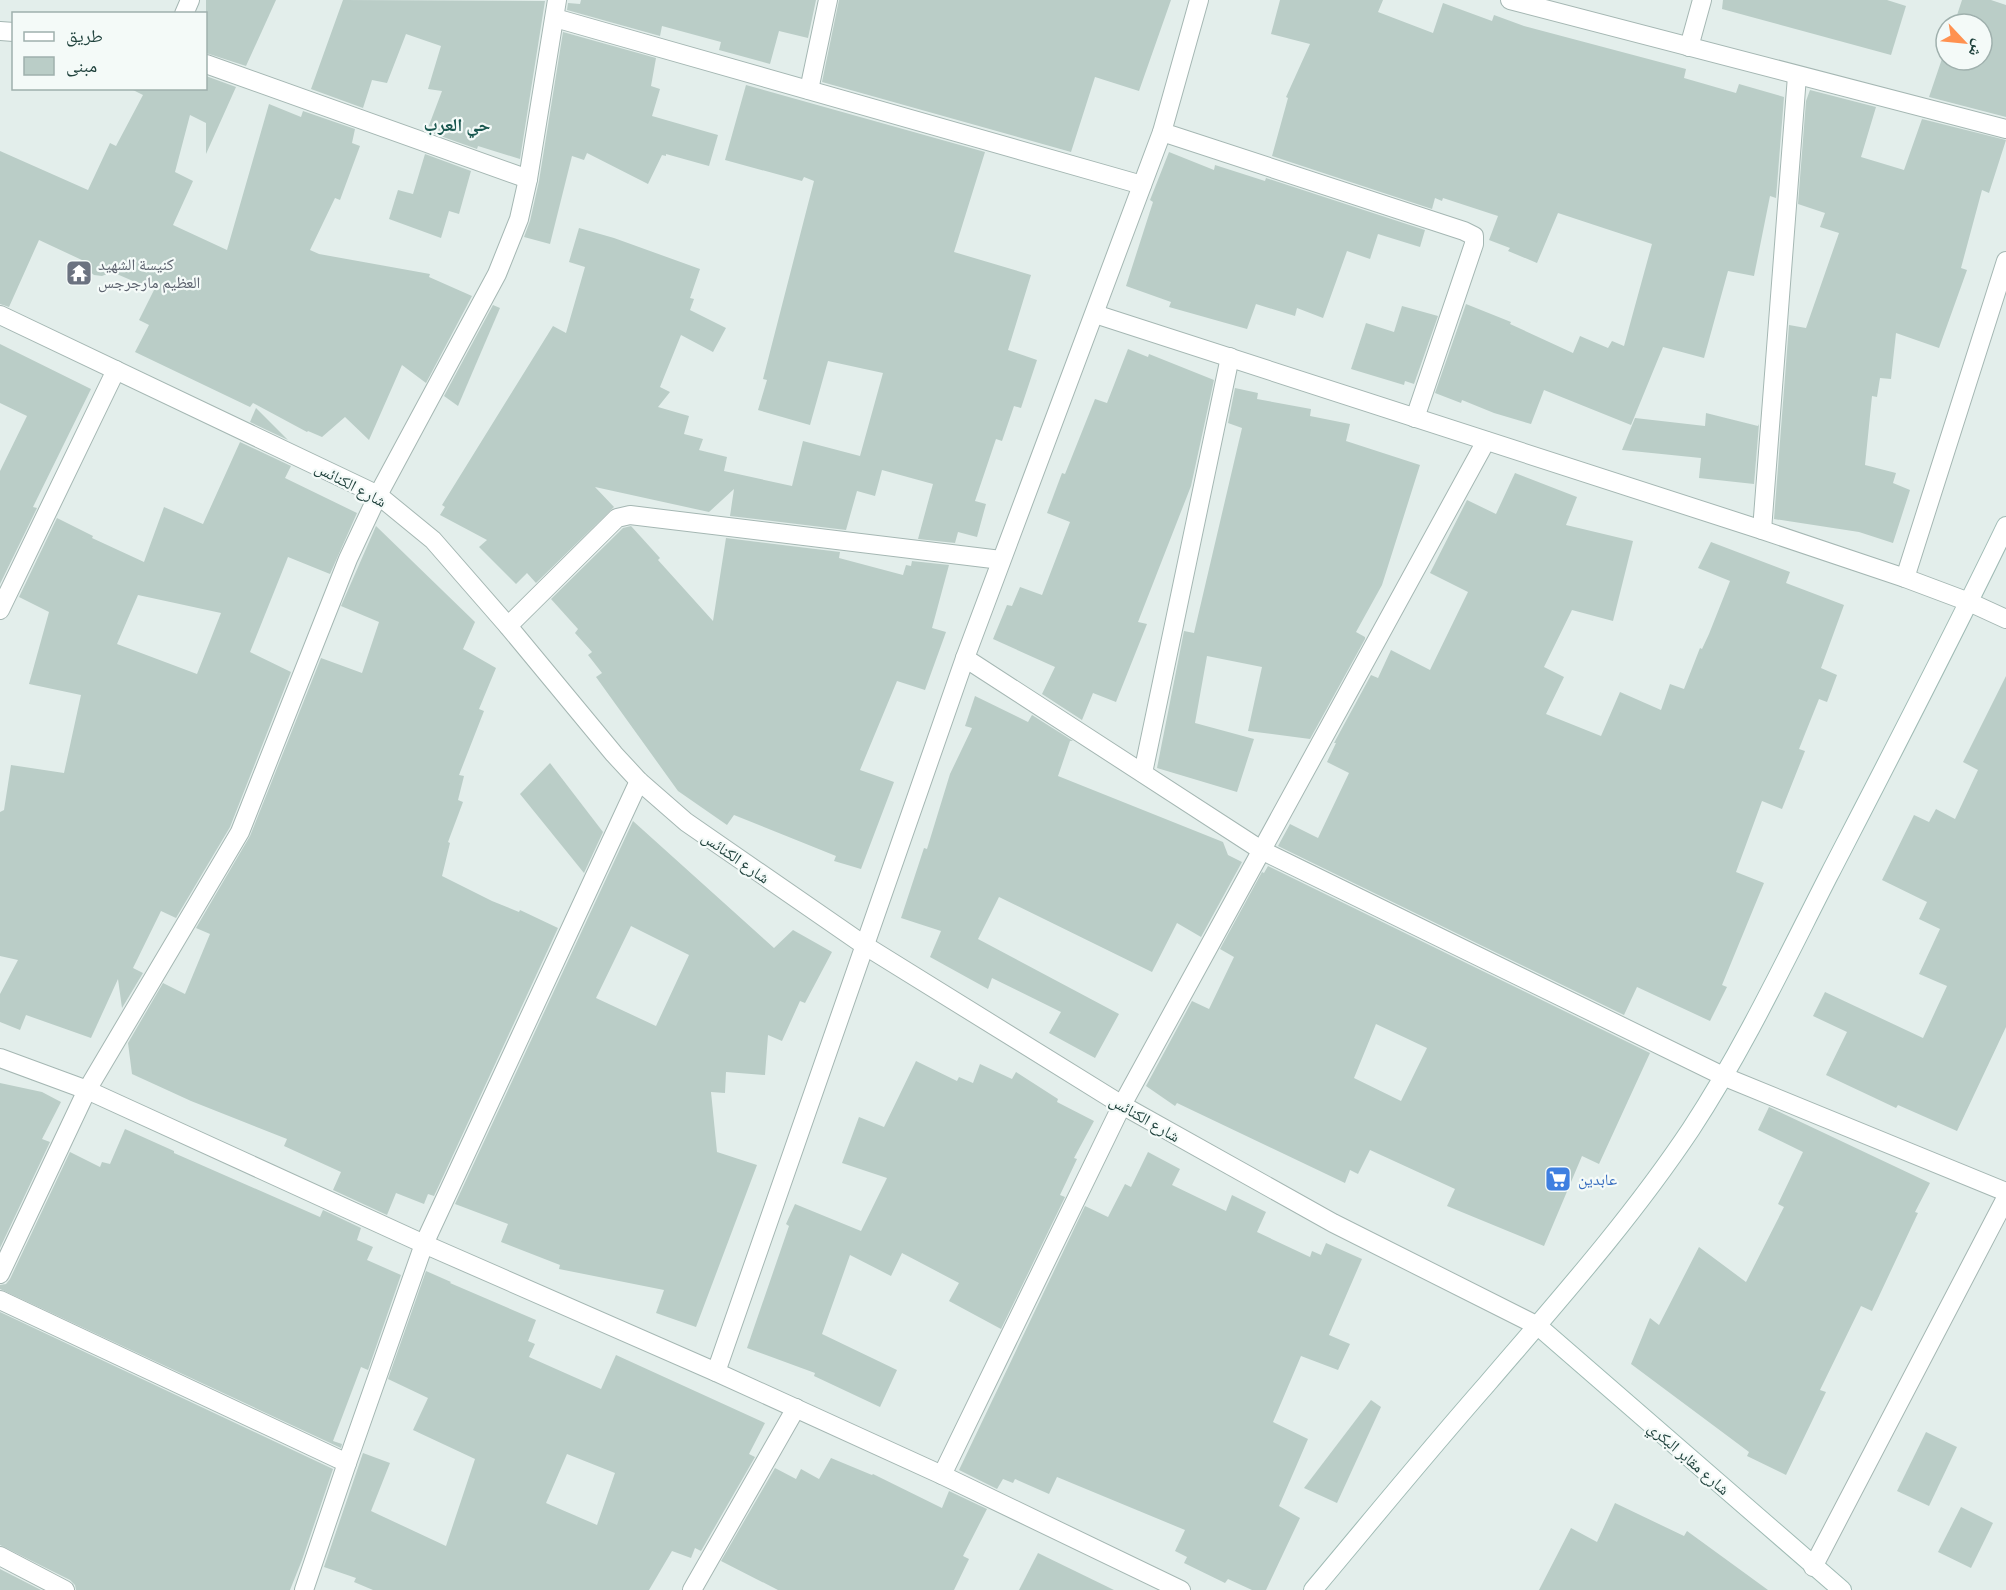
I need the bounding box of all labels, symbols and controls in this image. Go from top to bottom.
legend [12,12,207,90]
north arrow [1934,12,1994,72]
text: طريق [66,23,103,48]
text: ش [1964,36,1991,61]
text: مبنى [66,53,97,78]
district label: حي العرب [424,112,491,139]
place label: كنيسة الشهيد العظيم مارجرجس [98,253,200,293]
temple icon: كنيسة الشهيد العظيم مارجرجس [64,258,94,288]
street label: شارع الكنائس [311,456,391,512]
street label: شارع الكنائس [698,826,774,888]
street label: شارع الكنائس [1106,1089,1184,1147]
supermarket icon: عابدين [1543,1164,1573,1194]
place label: عابدين [1578,1168,1617,1190]
street label: شارع مقابر البكري [1642,1416,1735,1501]

